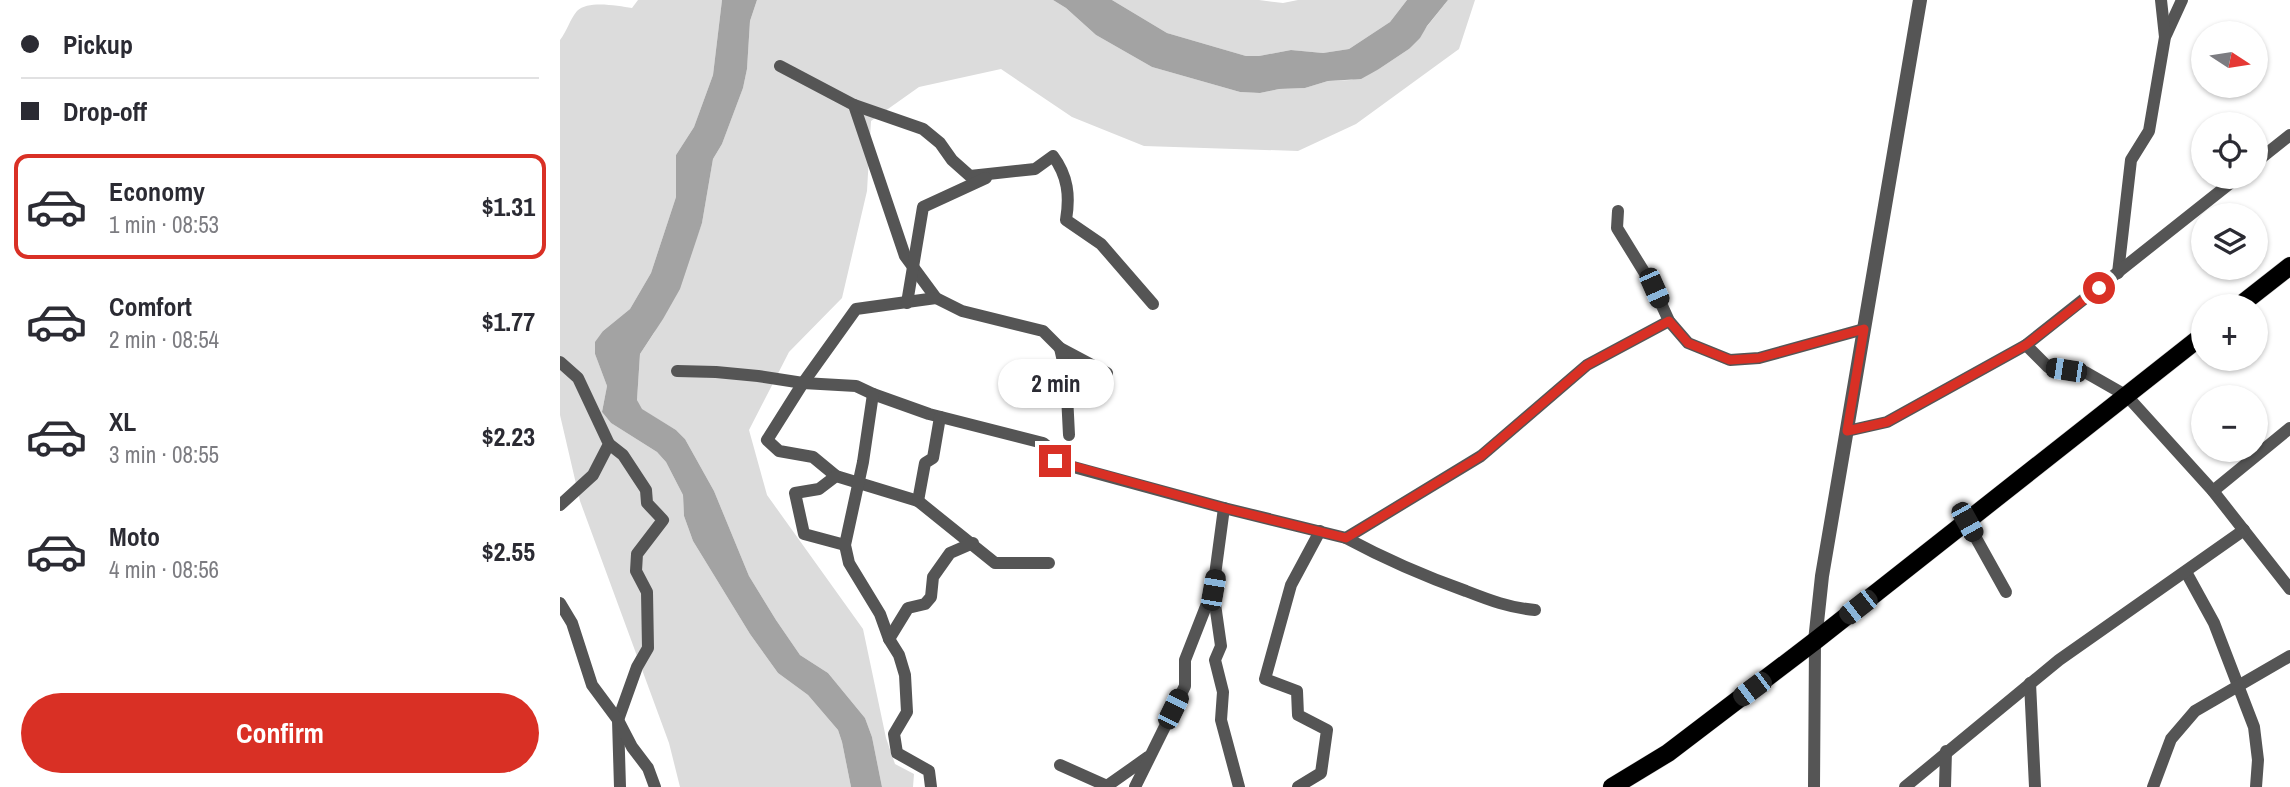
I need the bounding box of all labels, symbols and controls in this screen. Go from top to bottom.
north arrow [2191,21,2268,98]
map controls [2191,21,2268,462]
text: Pickup [63,27,133,62]
text: Drop-off [63,94,147,129]
button: locate [2191,112,2268,189]
text: Economy [109,174,205,209]
icon: car [25,175,88,238]
text: $1.31 [482,189,535,224]
button: layers [2191,203,2268,280]
text: 1 min · 08:53 [109,209,219,240]
car [1636,265,1673,311]
route start [2083,272,2115,304]
text: Comfort [109,289,192,324]
icon: car [25,290,88,353]
button: + [2191,294,2268,371]
text: $1.77 [482,304,535,339]
text: 2 min · 08:54 [109,324,219,355]
car [2044,356,2089,384]
callout: 2 min [997,360,1113,408]
text: 2 min [1031,368,1081,399]
button: − [2191,385,2268,462]
text: XL [109,404,136,439]
icon: car [25,405,88,468]
text: $2.23 [482,419,535,454]
text: 3 min · 08:55 [109,439,219,470]
route end [1039,445,1071,477]
car [1948,499,1987,545]
text: Moto [109,519,160,554]
icon: car [25,520,88,583]
text: $2.55 [482,534,535,569]
text: 4 min · 08:56 [109,554,219,585]
car [1200,567,1227,613]
car [1835,586,1882,628]
car [1729,668,1776,710]
car [1155,686,1192,732]
button: Confirm [21,693,539,773]

